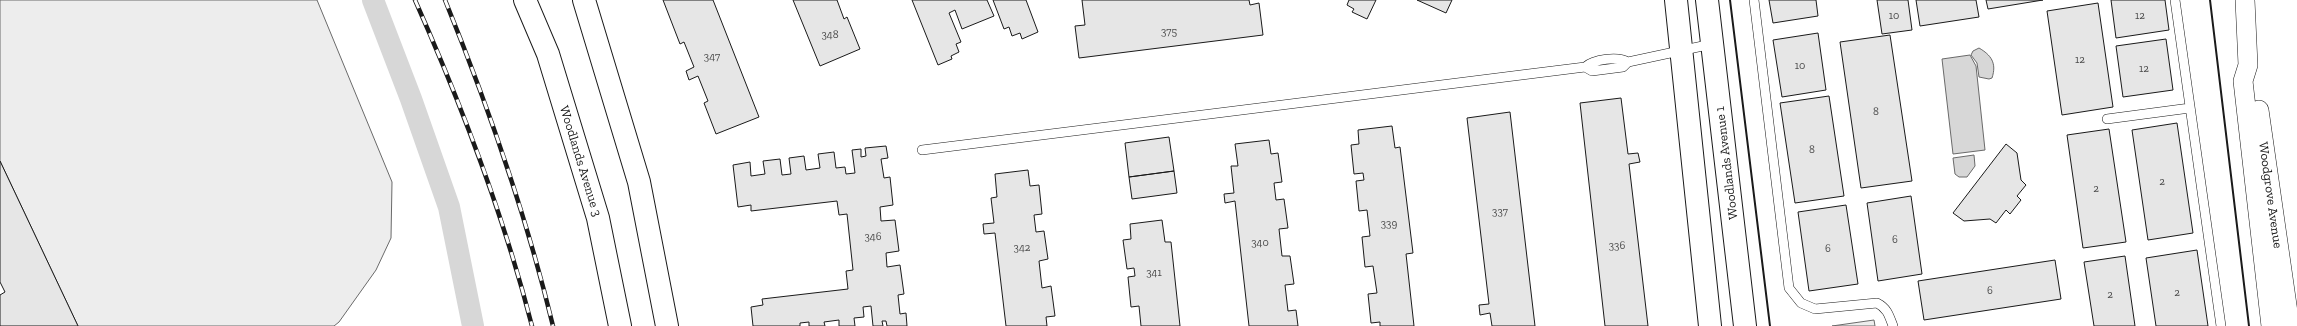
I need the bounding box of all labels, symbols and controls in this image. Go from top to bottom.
house number: 10 [1889,9,1899,22]
house number: 12 [2135,9,2145,22]
house number: 375 [1161,25,1177,38]
house number: 348 [821,28,839,41]
house number: 347 [704,50,720,63]
house number: 12 [2075,53,2085,66]
house number: 10 [1795,59,1805,72]
house number: 12 [2139,62,2149,75]
street label: Woodlands Avenue 3 [557,104,605,218]
house number: 8 [1873,105,1879,118]
street label: Woodlands Avenue 1 [1712,106,1740,220]
street label: Woodgrove Avenue [2256,141,2286,249]
house number: 8 [1809,143,1815,156]
house number: 2 [2159,175,2165,188]
house number: 2 [2093,182,2099,195]
house number: 337 [1492,205,1508,218]
house number: 339 [1381,217,1397,230]
house number: 346 [864,230,882,243]
house number: 6 [1892,233,1898,246]
house number: 340 [1251,236,1269,249]
house number: 336 [1609,239,1625,252]
house number: 342 [1014,241,1031,254]
house number: 6 [1825,242,1831,255]
house number: 341 [1146,266,1163,279]
house number: 6 [1987,284,1993,297]
house number: 2 [2174,286,2180,299]
house number: 2 [2107,288,2113,301]

